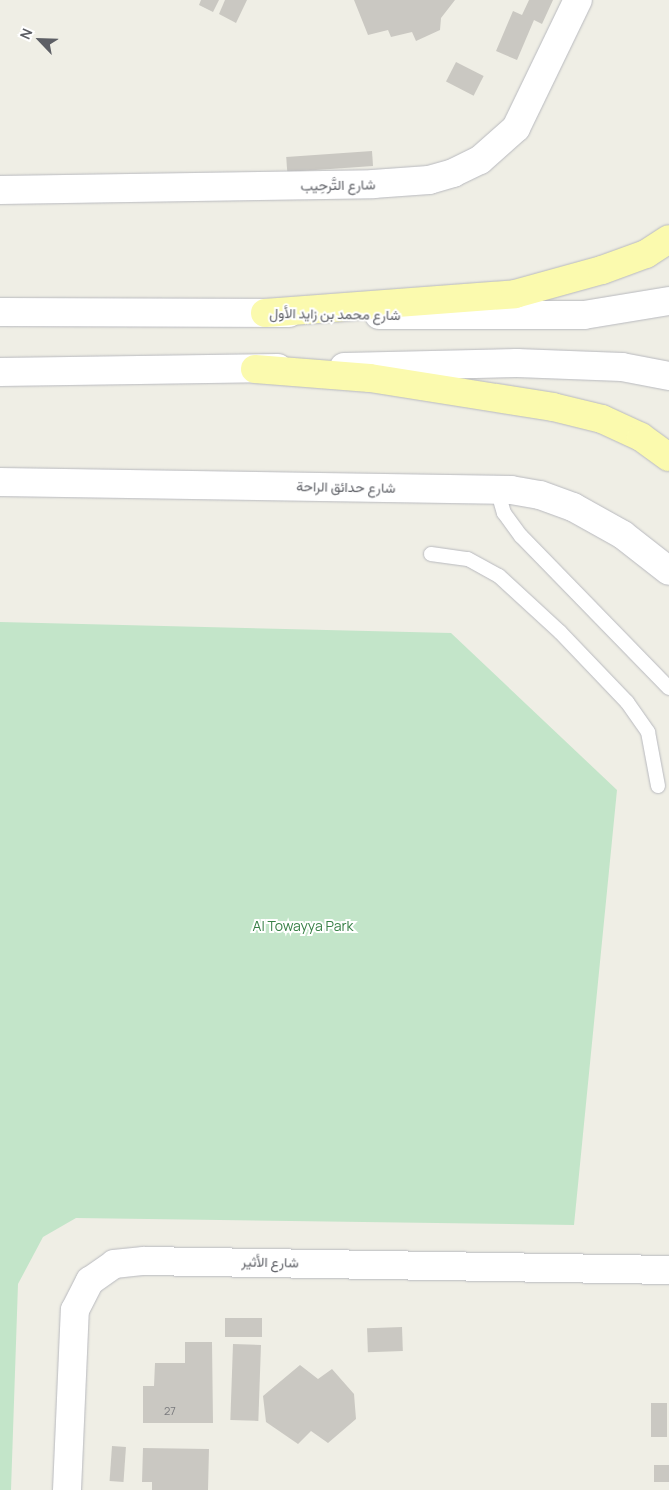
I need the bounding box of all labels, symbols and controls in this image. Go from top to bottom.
north arrow [15,15,65,65]
text: N [15,25,37,42]
street label: شارع التَّرحِيب [300,176,376,194]
street label: شارع محمد بن زايد الأول [269,304,401,324]
street label: شارع حدائق الراحة [296,478,396,496]
park label: Al Towayya Park [253,918,353,934]
street label: شارع الأثير [241,1253,299,1271]
house number: 27 [164,1404,176,1418]

